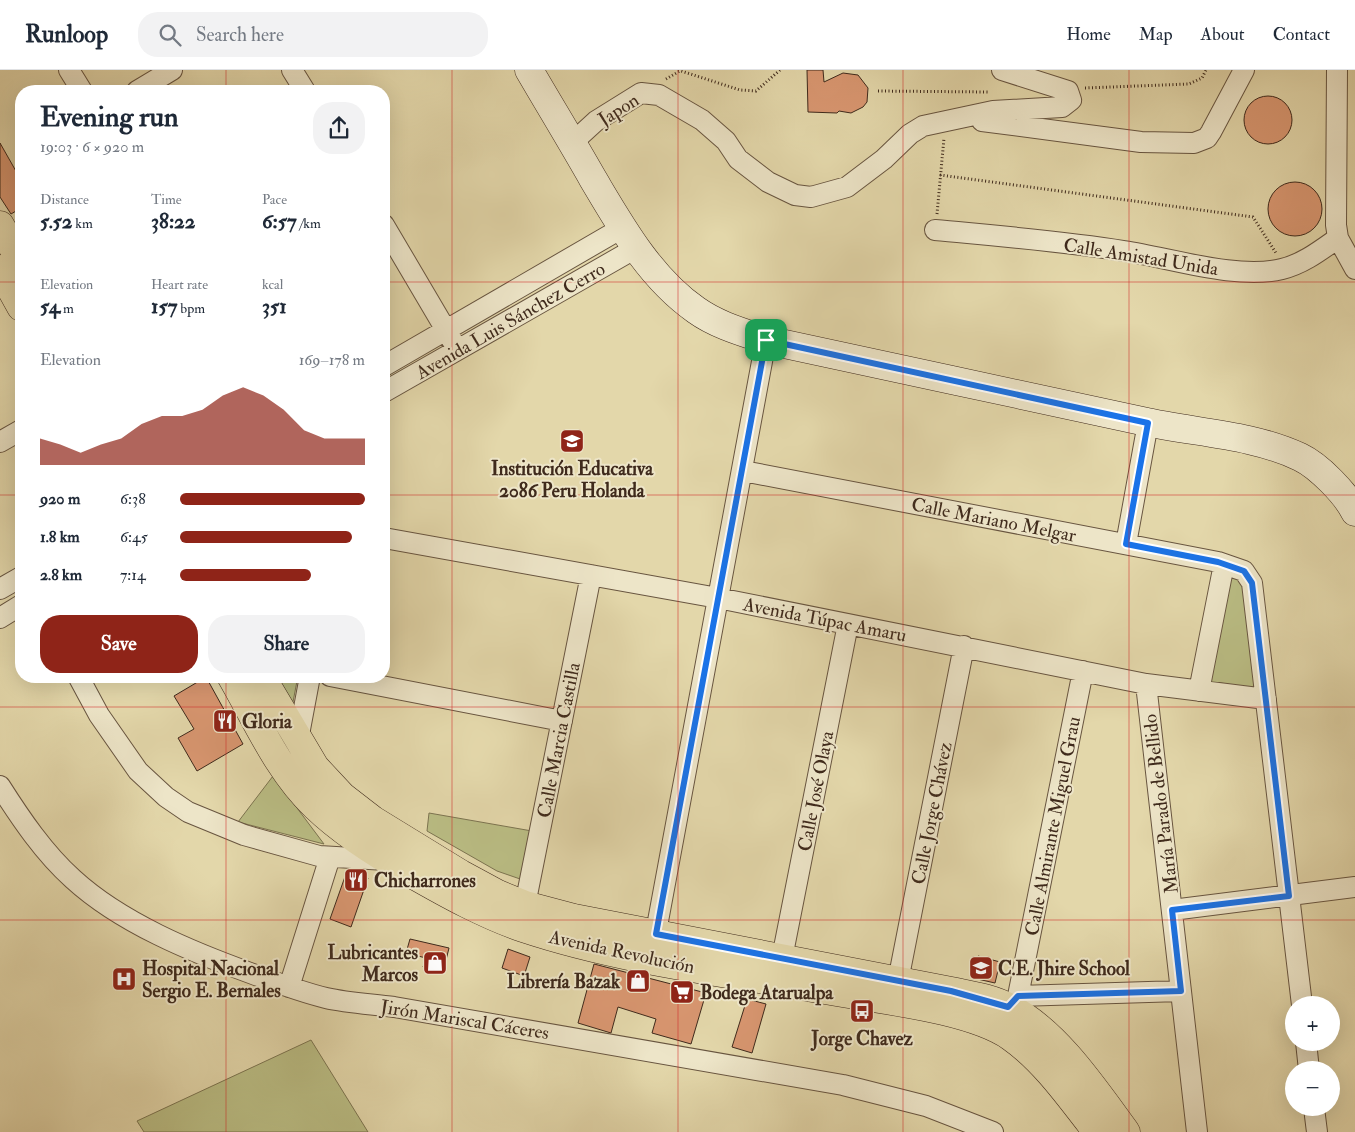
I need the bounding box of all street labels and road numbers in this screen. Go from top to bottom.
street label: Japon [593,88,644,133]
street label: Calle Amistad Unida [1062,233,1220,281]
street label: Avenida Luis Sánchez Cerro [411,257,609,385]
street label: Calle Mariano Melgar [909,492,1078,548]
street label: Avenida Túpac Amaru [740,592,909,649]
street label: Calle Marcia Castilla [532,660,586,820]
street label: María Parado de Bellido [1138,713,1184,895]
street label: Calle Almirante Miguel Grau [1020,714,1086,938]
street label: Calle José Olaya [793,729,839,853]
street label: Calle Jorge Chávez [906,740,958,886]
street label: Avenida Revolución [546,925,697,979]
street label: Jirón Mariscal Cáceres [378,995,551,1045]

